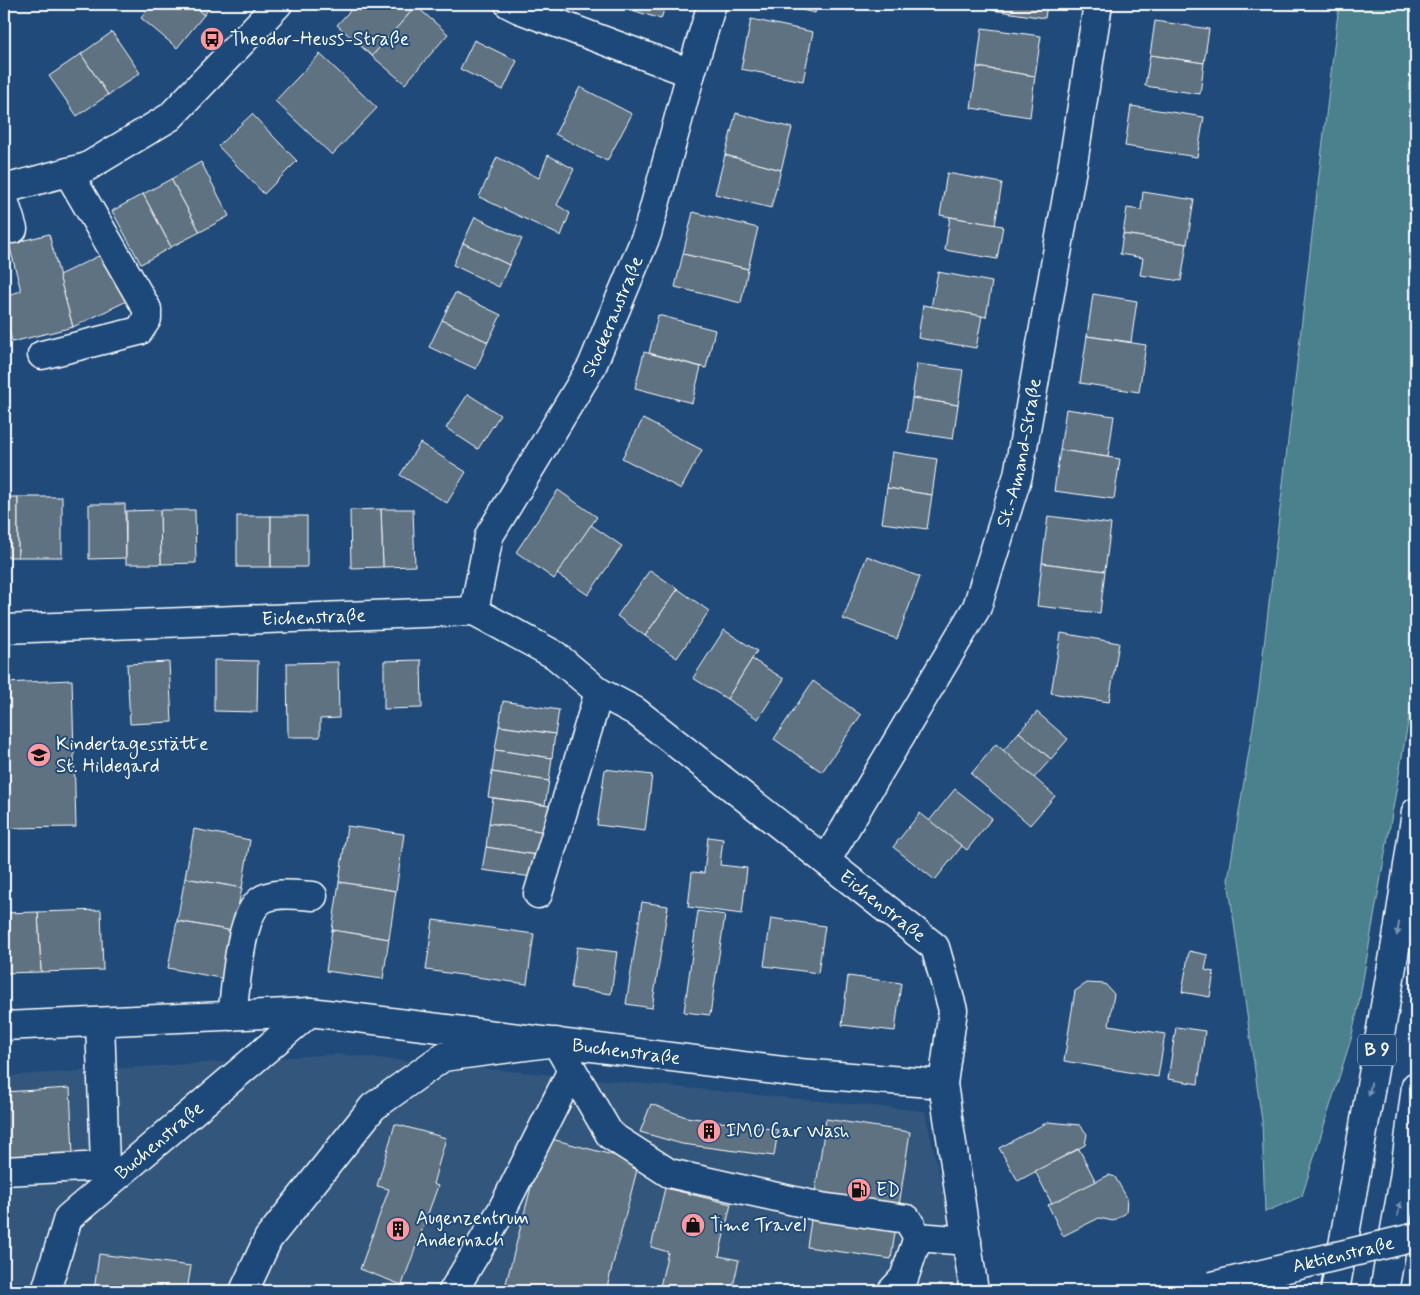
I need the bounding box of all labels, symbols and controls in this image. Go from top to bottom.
bus stop icon: Theodor-Heuss-Straße [199,26,225,52]
place label: Theodor-Heuss-Straße [230,27,409,52]
street label: Stockeraustraße [576,252,649,382]
street label: St.-Amand-Straße [990,376,1047,530]
street label: Eichenstraße [261,603,366,632]
place label: Kindertagesstätte St. Hildegard [56,732,208,780]
school or university icon: Kindertagesstätte St. Hildegard [26,742,52,768]
street label: Eichenstraße [834,864,931,948]
one-way arrow [1394,922,1402,938]
street label: Buchenstraße [571,1032,682,1071]
road number: B 9 [1358,1034,1396,1066]
one-way arrow [1366,1082,1374,1098]
street label: Buchenstraße [110,1096,209,1185]
building icon: IMO Car Wash [696,1118,722,1144]
place label: IMO Car Wash [726,1119,850,1144]
fuel station icon: ED [846,1177,872,1203]
place label: ED [876,1178,900,1203]
one-way arrow [1395,1201,1403,1216]
place label: Augenzentrum Andernach [416,1206,529,1253]
shop icon: Time Travel [680,1212,706,1238]
place label: Time Travel [710,1213,806,1238]
building icon: Augenzentrum Andernach [385,1216,411,1242]
street label: Aktienstraße [1290,1230,1397,1279]

